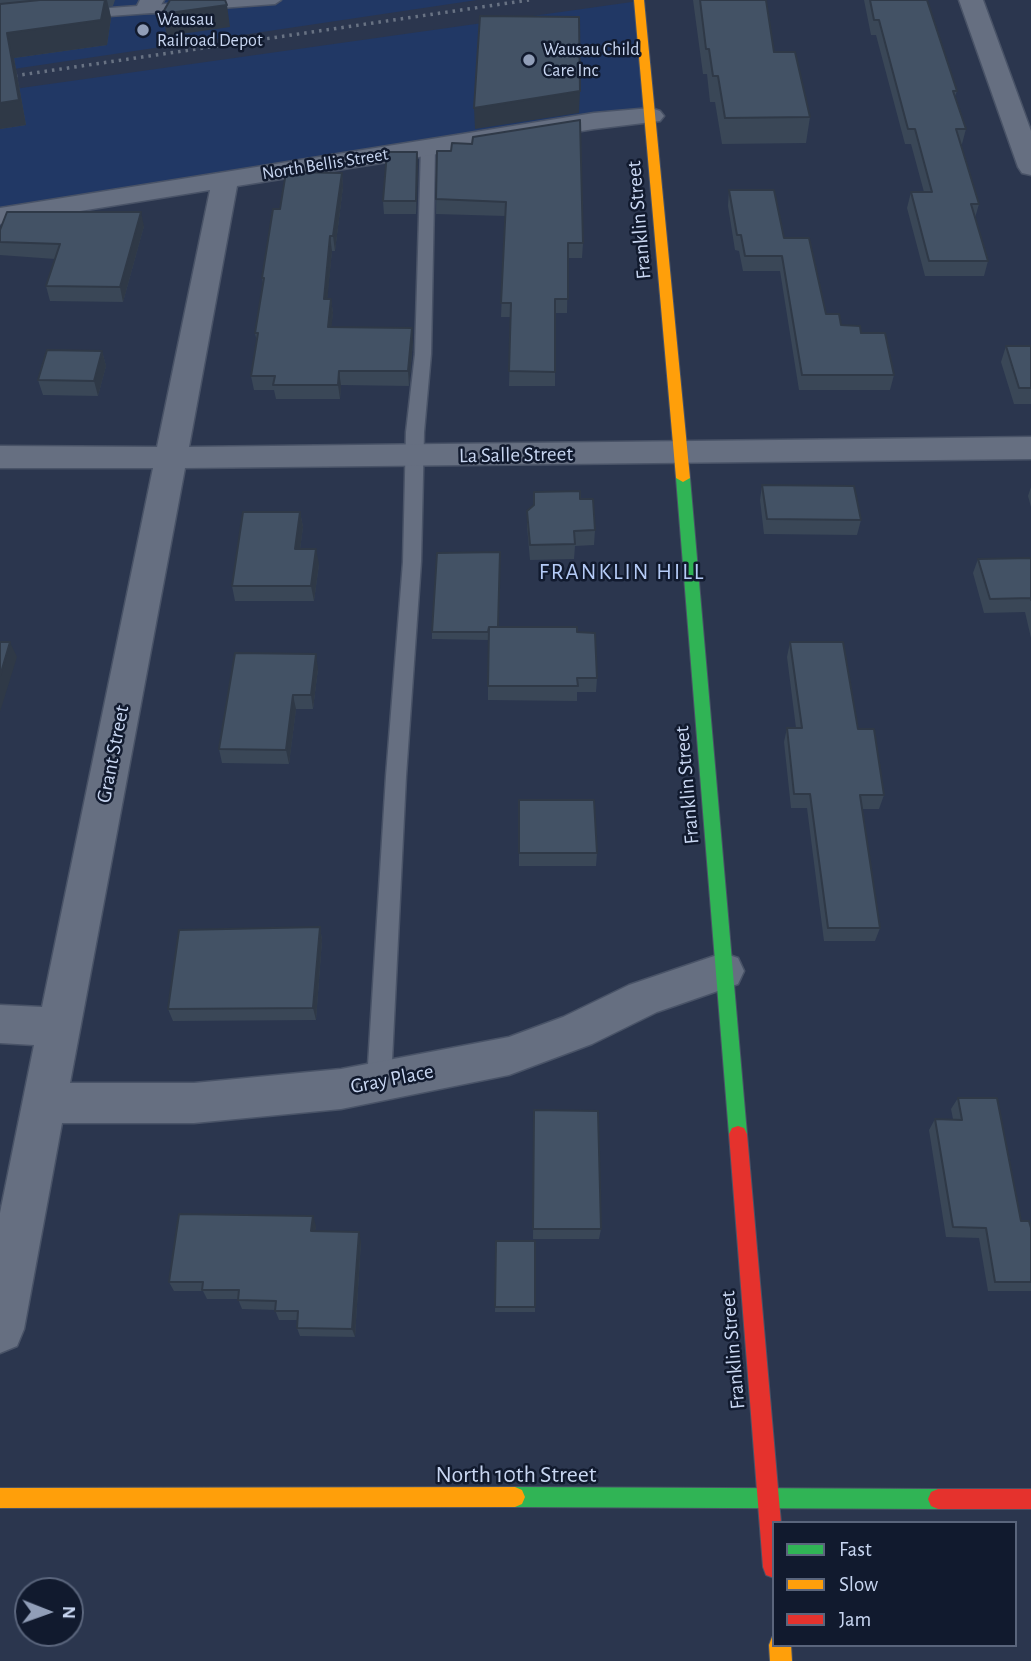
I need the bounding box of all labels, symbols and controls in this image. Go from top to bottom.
place label: Wausau Railroad Depot [157,9,263,52]
marker: Wausau Railroad Depot [135,22,151,38]
place label: Wausau Child Care Inc [543,39,640,82]
marker: Wausau Child Care Inc [521,52,537,68]
street label: North Bellis Street [260,143,390,185]
street label: Franklin Street [621,160,657,280]
street label: La Salle Street [459,441,573,469]
district label: FRANKLIN HILL [540,558,704,586]
street label: Grant Street [91,703,135,805]
street label: Franklin Street [669,725,705,845]
street label: Gray Place [348,1059,436,1099]
street label: Franklin Street [715,1290,751,1410]
street label: North 10th Street [436,1461,596,1489]
legend [772,1521,1017,1647]
text: Fast [839,1539,872,1560]
text: Slow [839,1574,878,1595]
north arrow [14,1577,84,1647]
text: N [59,1606,78,1619]
text: Jam [839,1609,871,1630]

